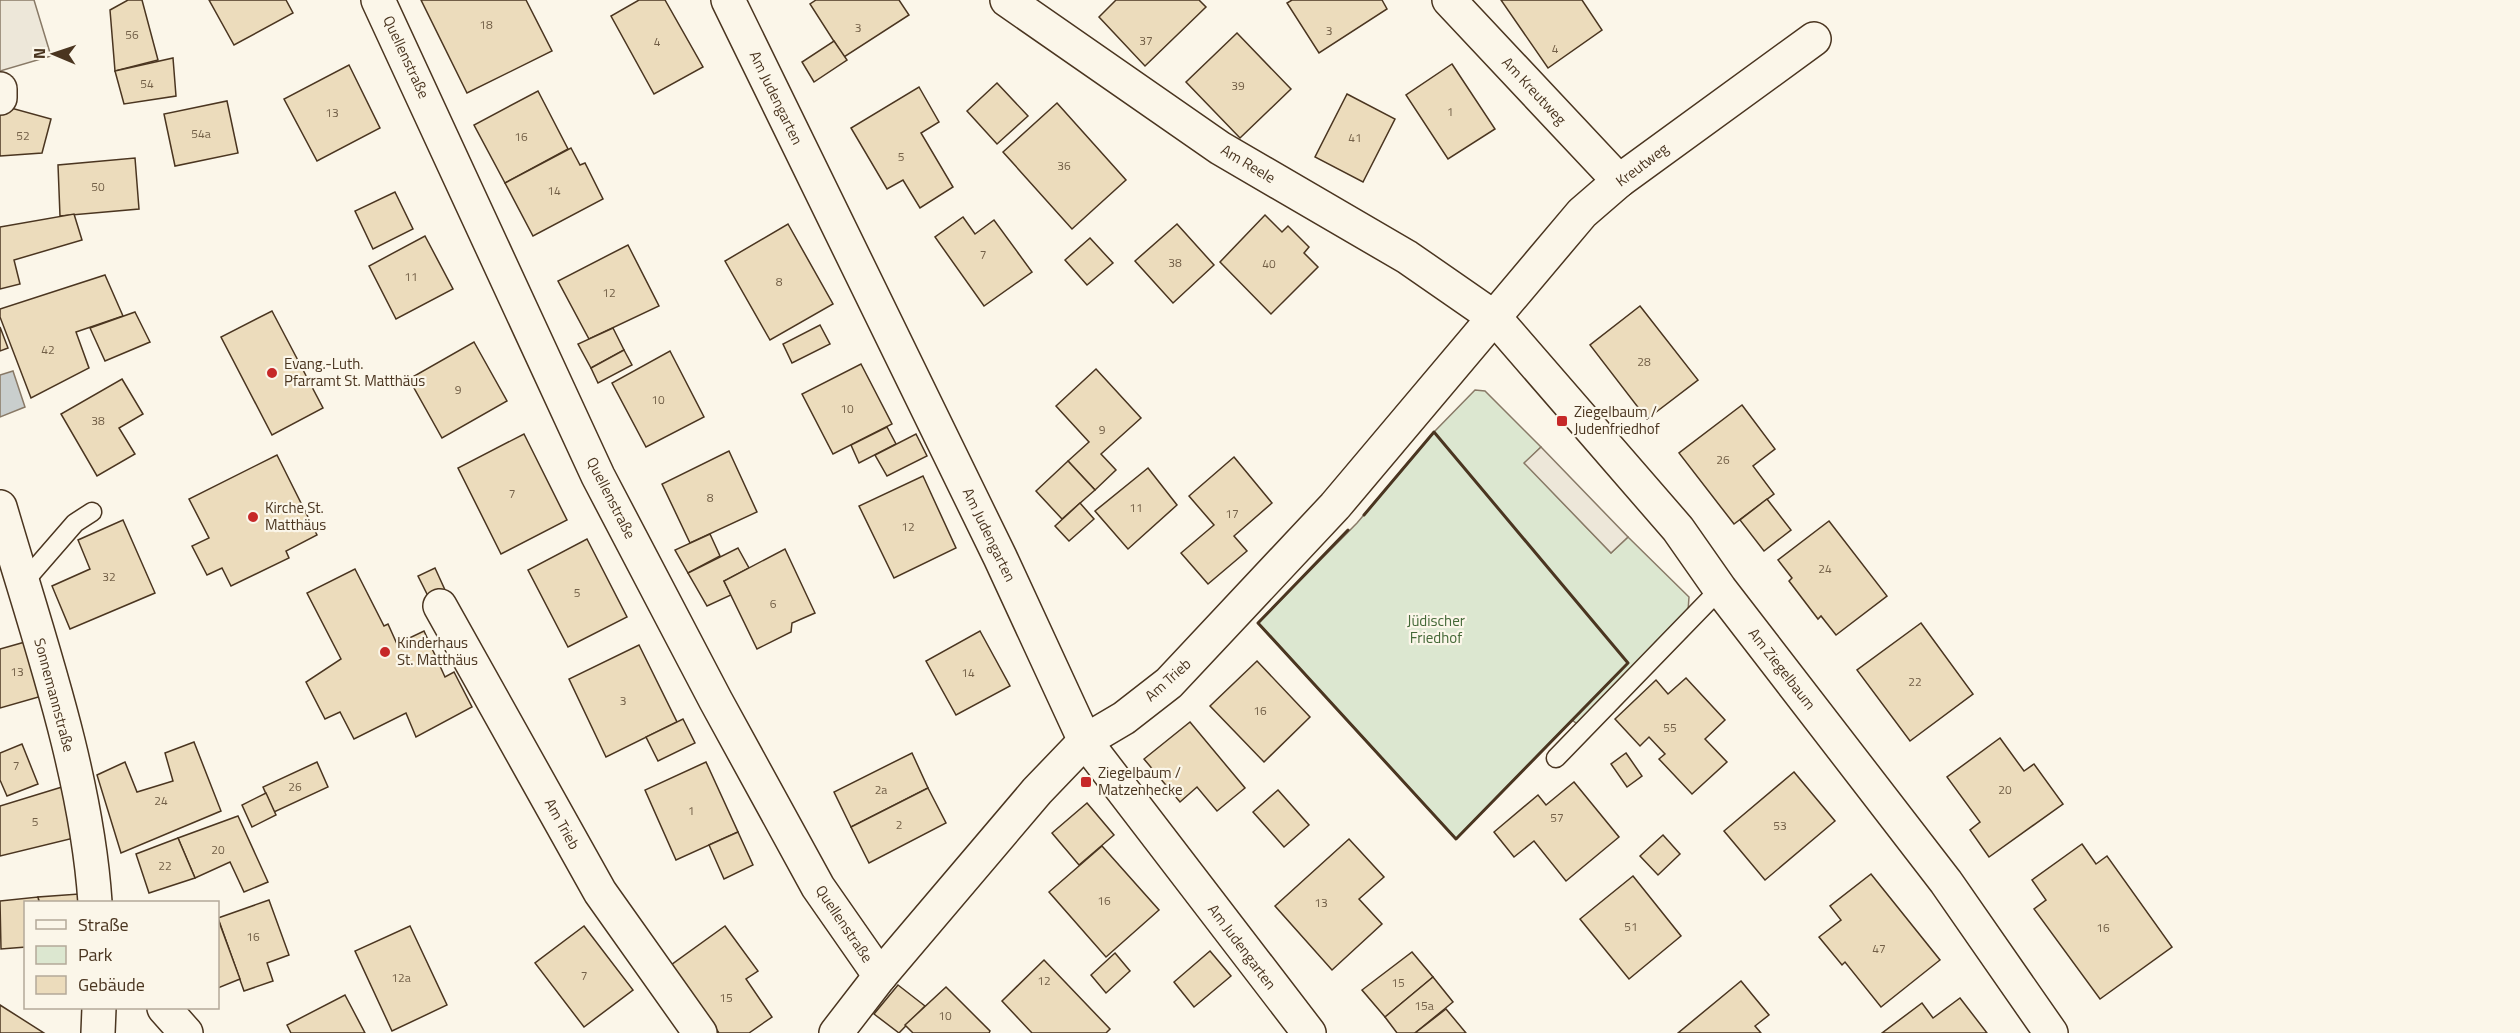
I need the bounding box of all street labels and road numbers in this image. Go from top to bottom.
street label: Quellenstraße [377,12,436,102]
street label: Am Judengarten [744,47,809,149]
street label: Am Kreutweg [1497,51,1572,130]
street label: Kreutweg [1610,137,1673,192]
street label: Am Reele [1217,138,1280,189]
street label: Quellenstraße [581,453,642,543]
street label: Am Judengarten [957,484,1022,586]
street label: Am Ziegelbaum [1743,623,1822,715]
street label: Sonnemannstraße [28,635,81,754]
street label: Am Trieb [1139,653,1196,707]
street label: Am Trieb [539,794,586,854]
street label: Quellenstraße [810,880,879,967]
street label: Am Judengarten [1203,899,1282,994]

